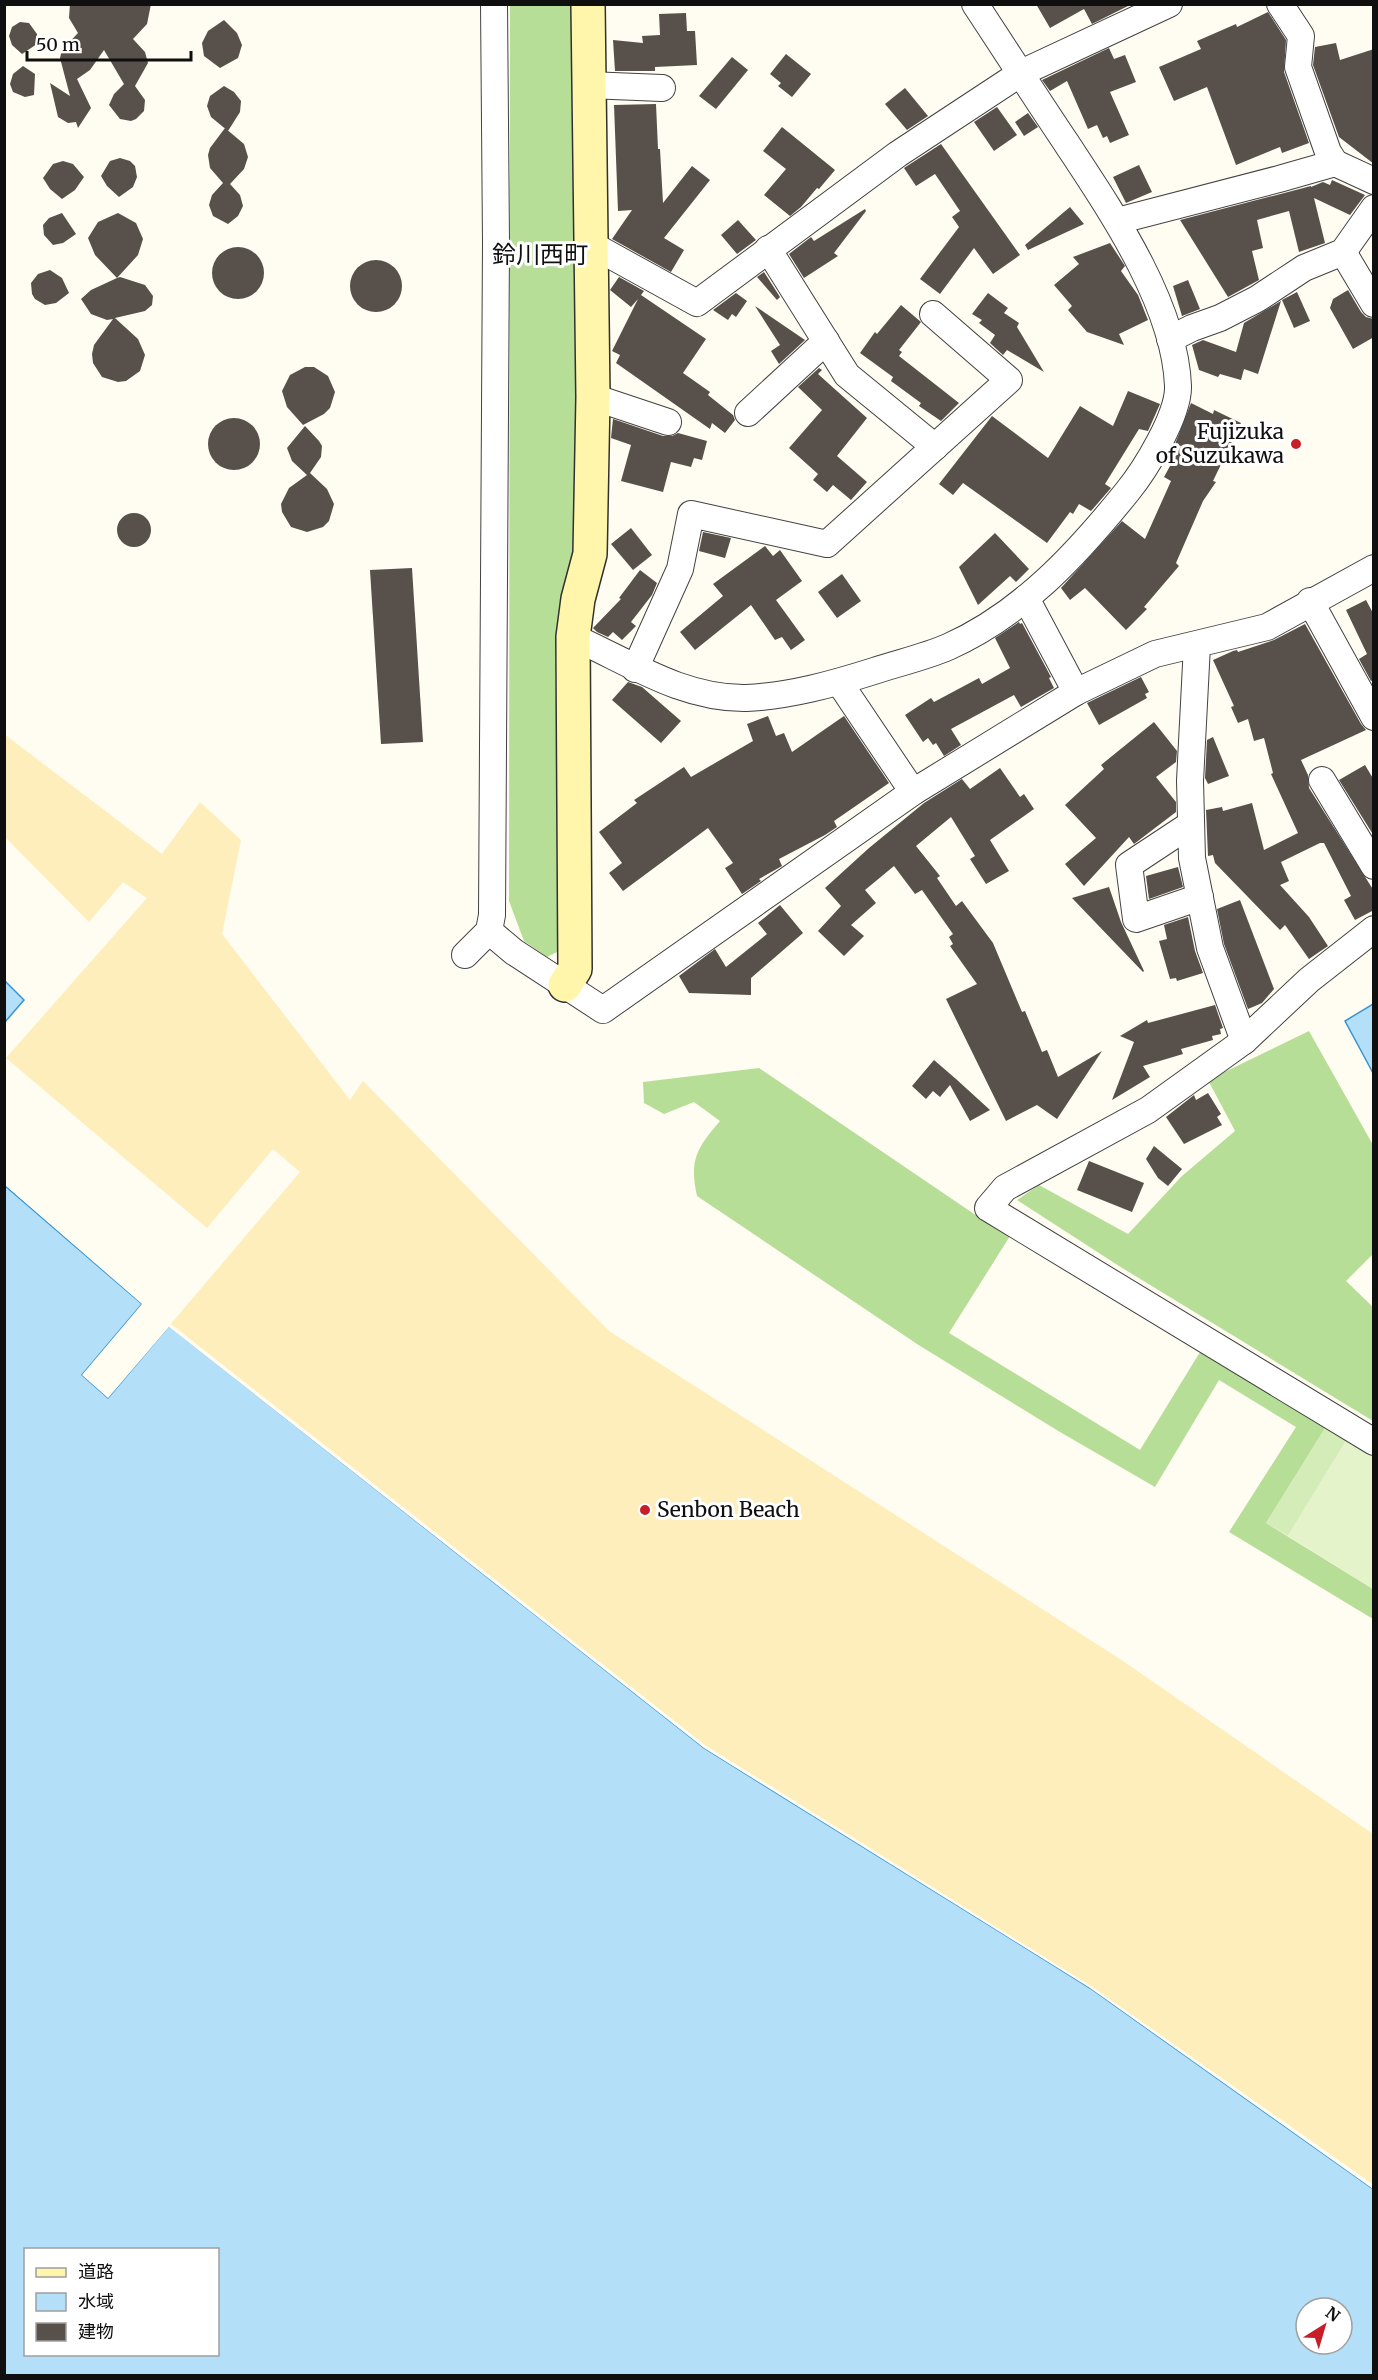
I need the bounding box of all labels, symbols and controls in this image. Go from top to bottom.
scale bar [27,24,190,62]
text: 50 m [36,33,80,56]
district label: 鈴川西町 [492,239,588,270]
place label: Fujizuka of Suzukawa [1156,418,1284,469]
marker: Fujizuka of Suzukawa [1289,437,1303,451]
place label: Senbon Beach [657,1496,800,1523]
marker: Senbon Beach [638,1503,652,1517]
legend [24,2248,219,2356]
text: 道路 [78,2260,114,2283]
text: 水域 [78,2290,114,2313]
north arrow [1294,2296,1354,2356]
text: N [1322,2302,1344,2326]
text: 建物 [78,2320,114,2343]

